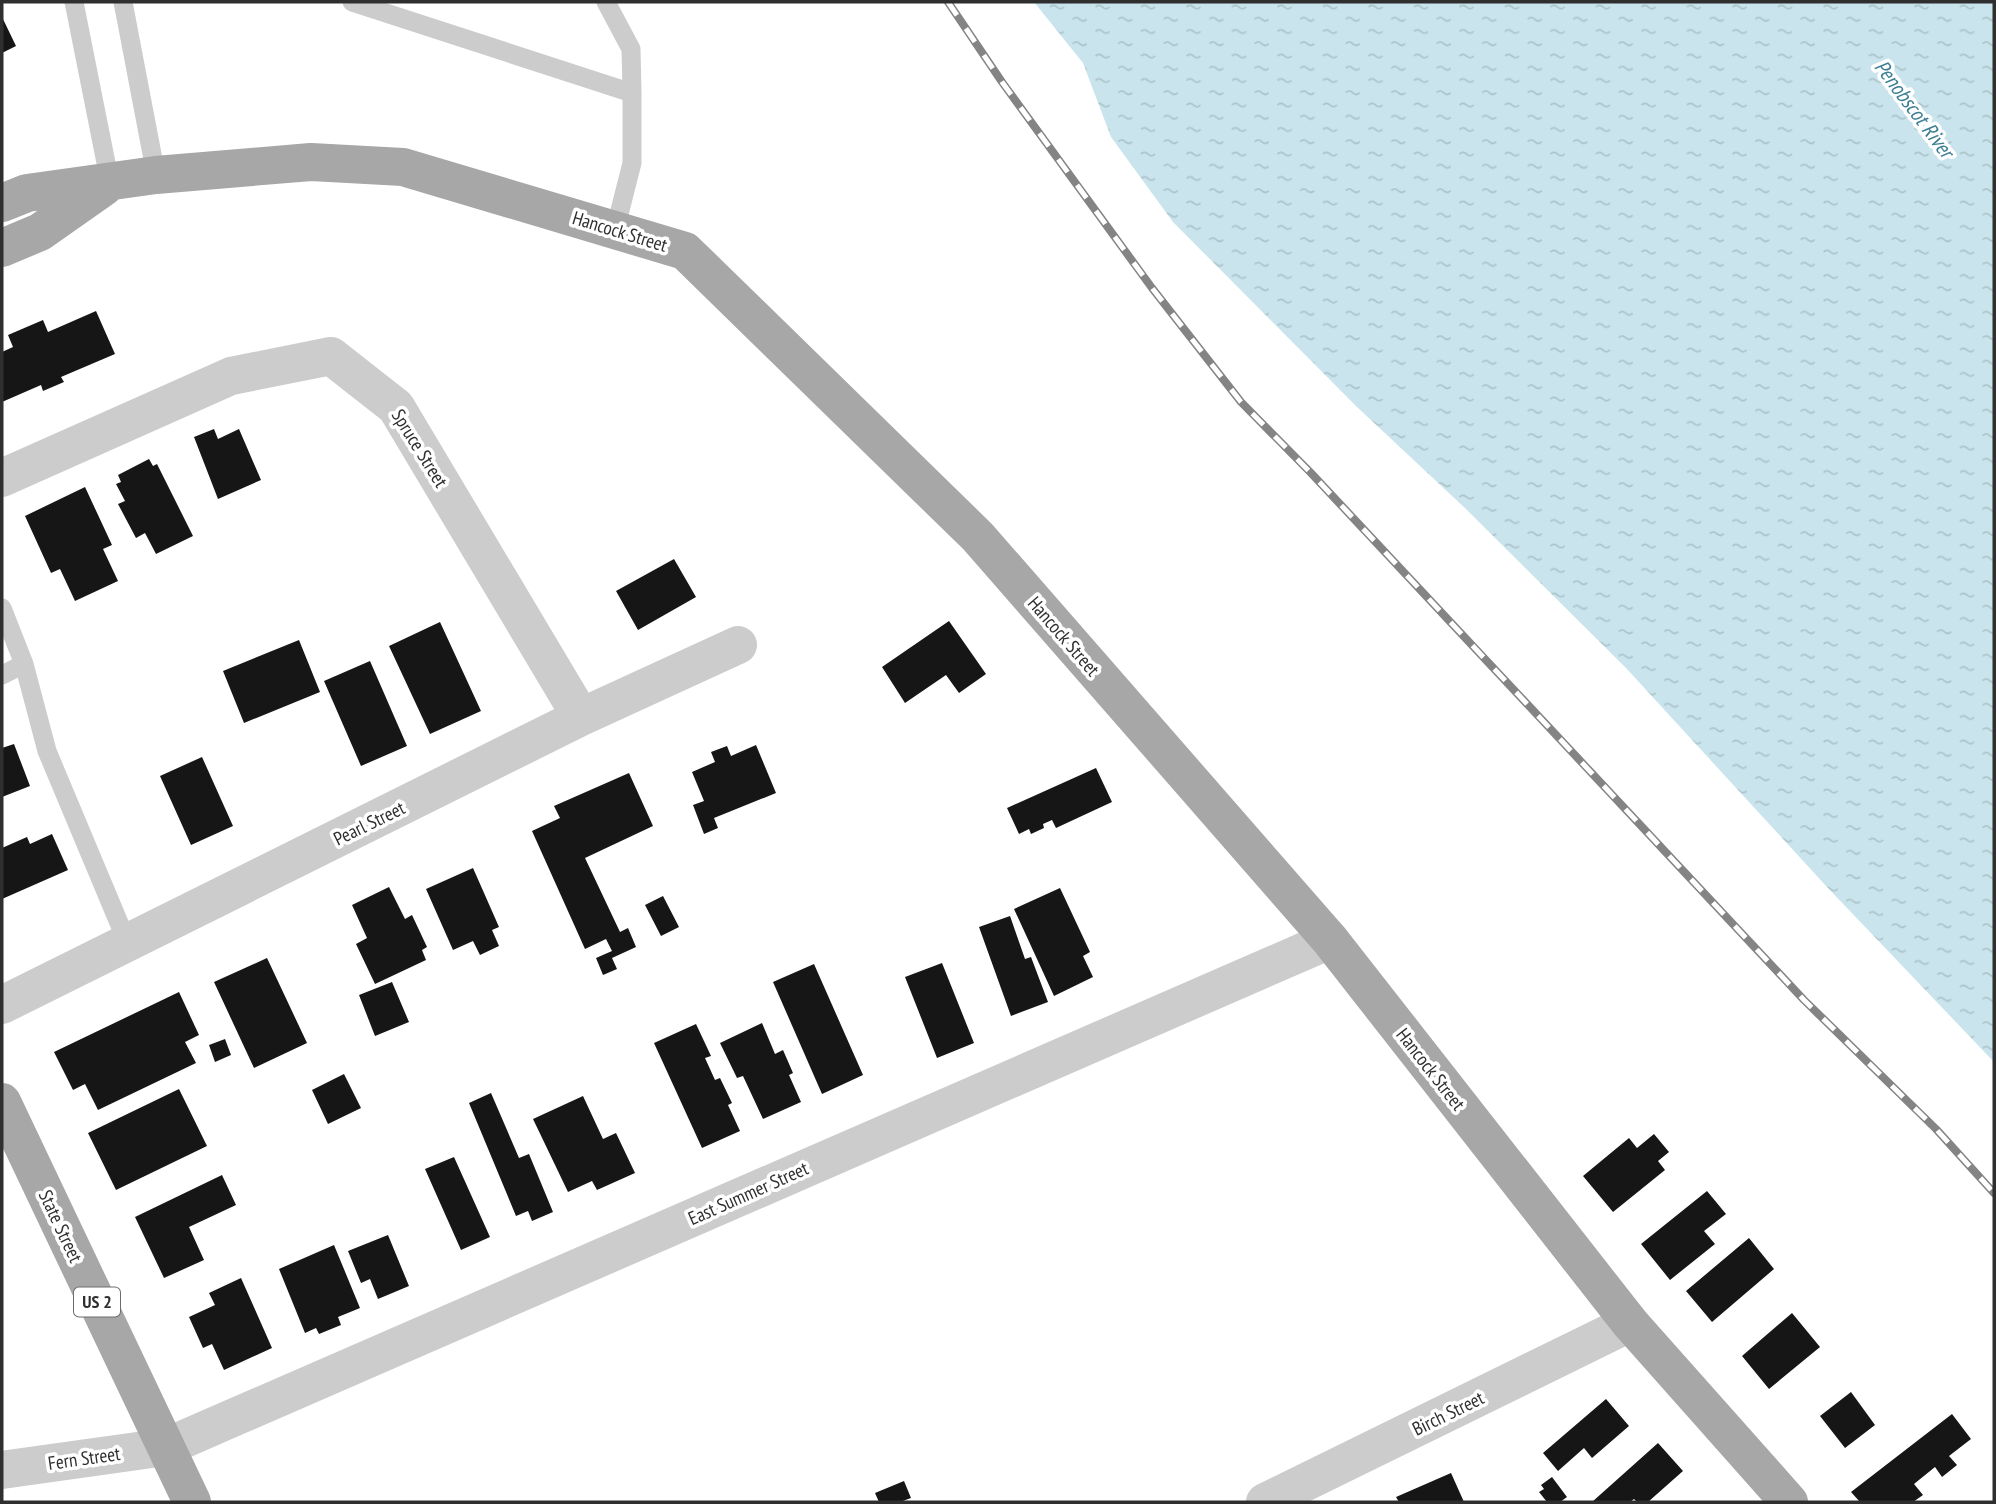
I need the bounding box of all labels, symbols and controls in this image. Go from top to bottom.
water label: Penobscot River [1869,54,1962,166]
street label: Hancock Street [570,205,671,257]
street label: Spruce Street [387,405,454,492]
street label: Hancock Street [1023,591,1106,681]
street label: Pearl Street [329,795,409,851]
street label: Hancock Street [1391,1023,1471,1116]
street label: East Summer Street [684,1156,812,1230]
street label: State Street [34,1186,89,1267]
road number: US 2 [74,1288,120,1316]
street label: Birch Street [1408,1385,1488,1441]
street label: Fern Street [46,1441,122,1475]

